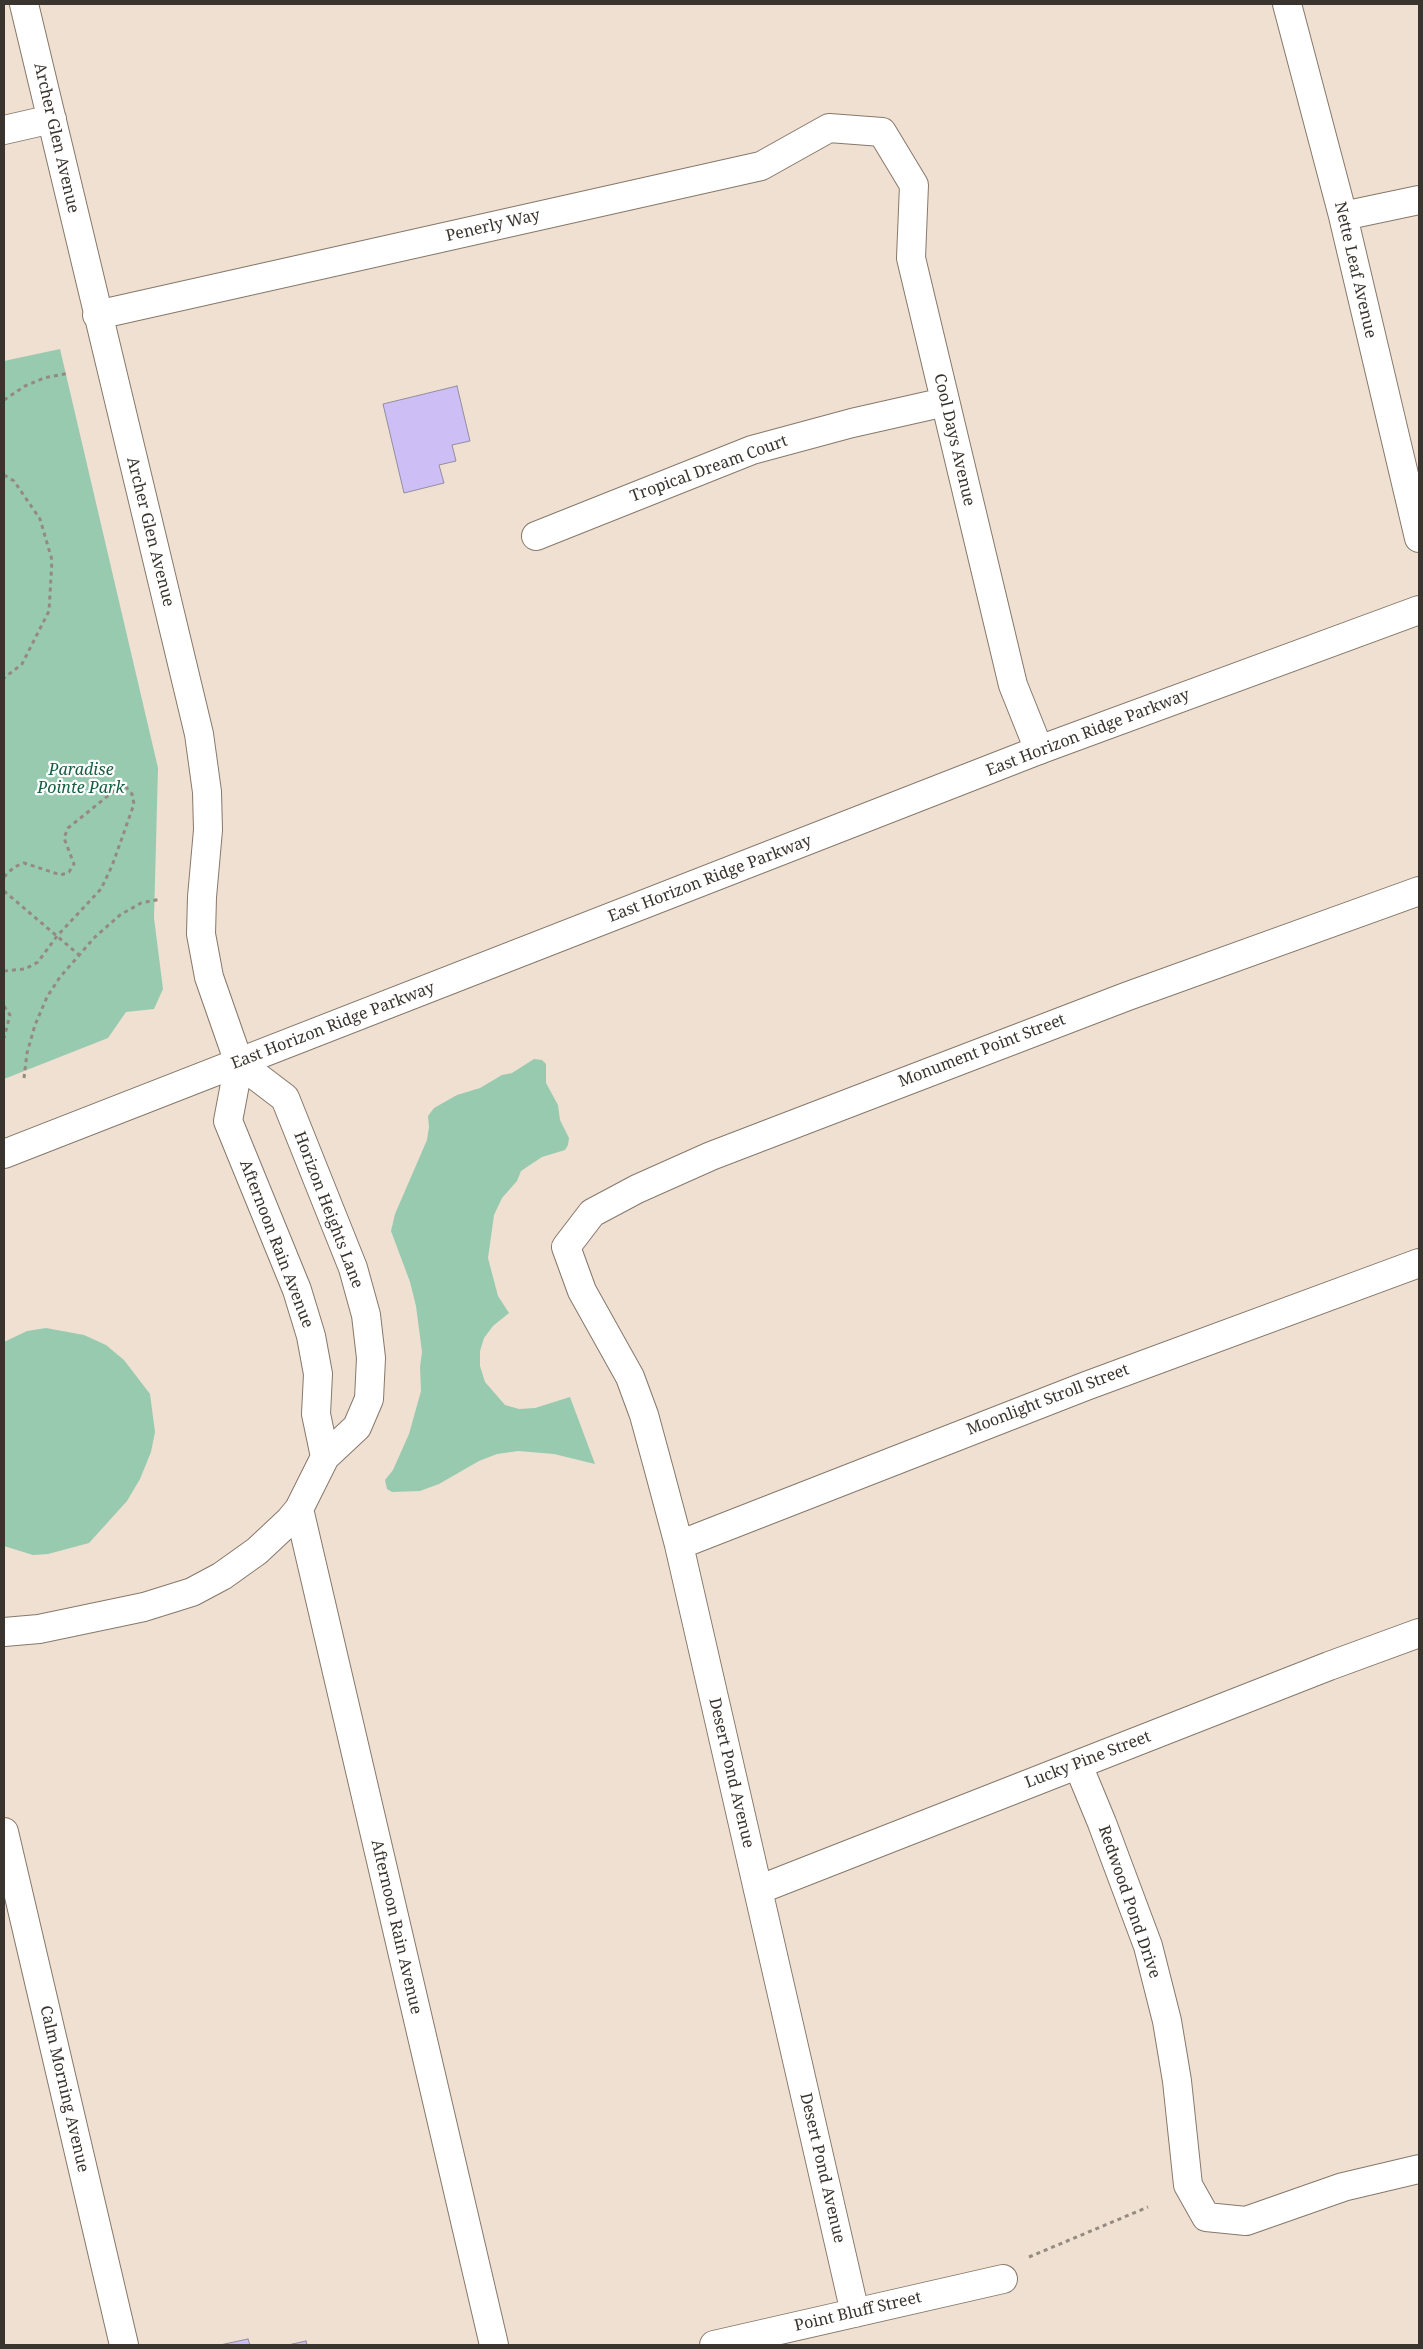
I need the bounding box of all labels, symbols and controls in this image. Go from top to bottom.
street label: Archer Glen Avenue [29,61,83,215]
street label: Nette Leaf Avenue [1330,200,1380,340]
street label: Penerly Way [444,206,542,246]
street label: Cool Days Avenue [929,372,979,508]
street label: Tropical Dream Court [628,432,790,506]
street label: Archer Glen Avenue [122,455,178,609]
street label: East Horizon Ridge Parkway [984,685,1192,781]
park label: Paradise Pointe Park [37,760,125,798]
street label: East Horizon Ridge Parkway [606,831,814,927]
street label: East Horizon Ridge Parkway [229,978,437,1074]
street label: Monument Point Street [896,1010,1068,1092]
street label: Horizon Heights Lane [289,1129,367,1291]
street label: Afternoon Rain Avenue [235,1157,317,1331]
street label: Moonlight Stroll Street [964,1360,1132,1440]
street label: Desert Pond Avenue [704,1696,758,1850]
street label: Lucky Pine Street [1022,1727,1154,1793]
street label: Redwood Pond Drive [1094,1823,1164,1981]
street label: Afternoon Rain Avenue [367,1838,425,2016]
street label: Calm Morning Avenue [35,2004,93,2174]
street label: Desert Pond Avenue [795,2091,849,2245]
street label: Point Bluff Street [793,2288,923,2336]

